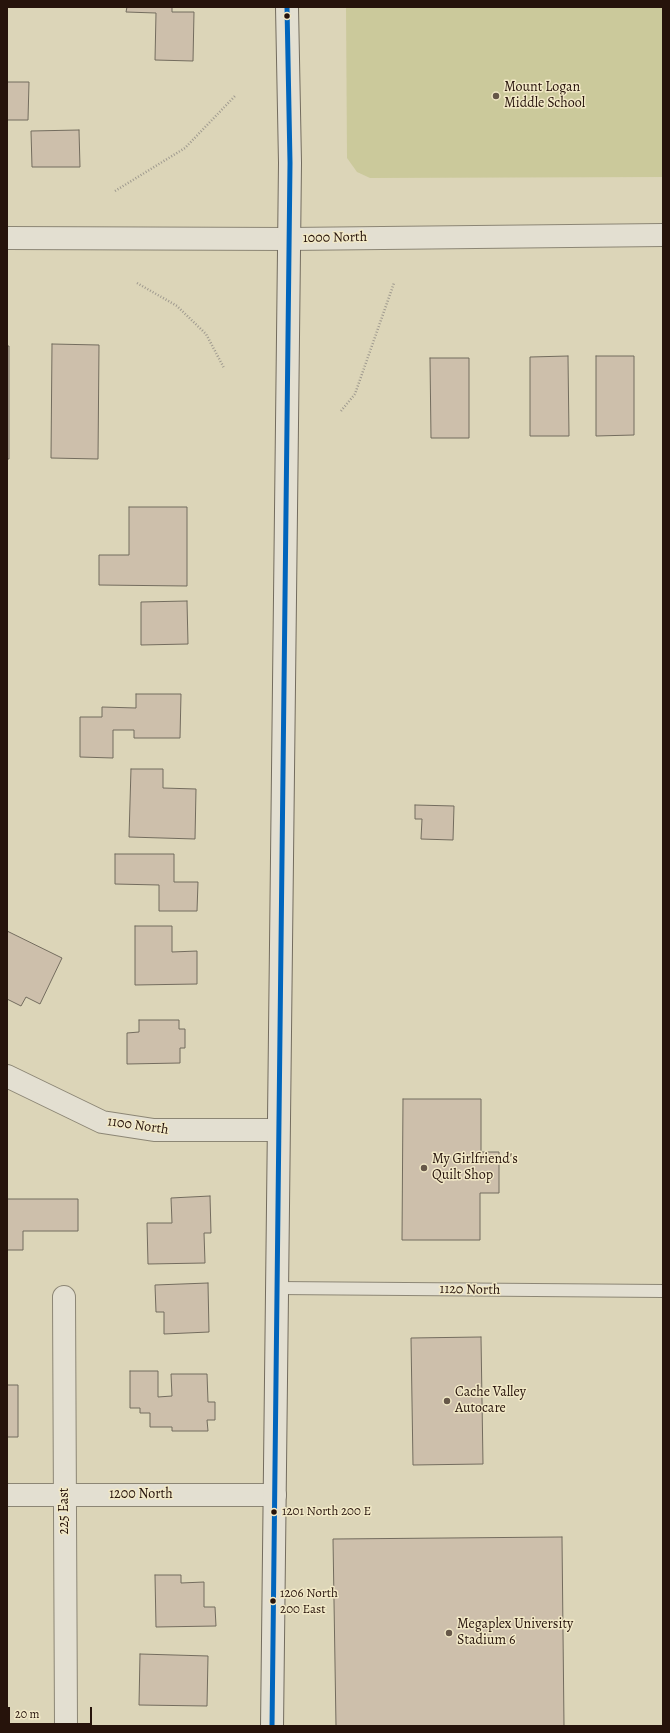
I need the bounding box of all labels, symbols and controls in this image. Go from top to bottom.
unlabelled marker [282,11,292,21]
place label: Mount Logan Middle School [504,80,585,112]
marker: Mount Logan Middle School [491,91,501,101]
street label: 1000 North [303,229,367,247]
street label: 1100 North [106,1113,170,1139]
place label: My Girlfriend's Quilt Shop [432,1152,518,1184]
marker: My Girlfriend's Quilt Shop [419,1163,429,1173]
street label: 1120 North [440,1281,500,1299]
place label: Cache Valley Autocare [455,1385,526,1418]
marker: Cache Valley Autocare [442,1396,452,1406]
street label: 1200 North [109,1487,173,1503]
street label: 225 East [57,1488,73,1534]
place label: 1201 North 200 E [282,1504,371,1520]
marker: 1201 North 200 E [269,1507,279,1517]
place label: 1206 North 200 East [280,1586,338,1617]
marker: 1206 North 200 East [268,1596,278,1606]
place label: Megaplex University Stadium 6 [457,1617,573,1650]
marker: Megaplex University Stadium 6 [444,1628,454,1638]
scale bar [10,1699,94,1725]
text: 20 m [15,1706,39,1722]

